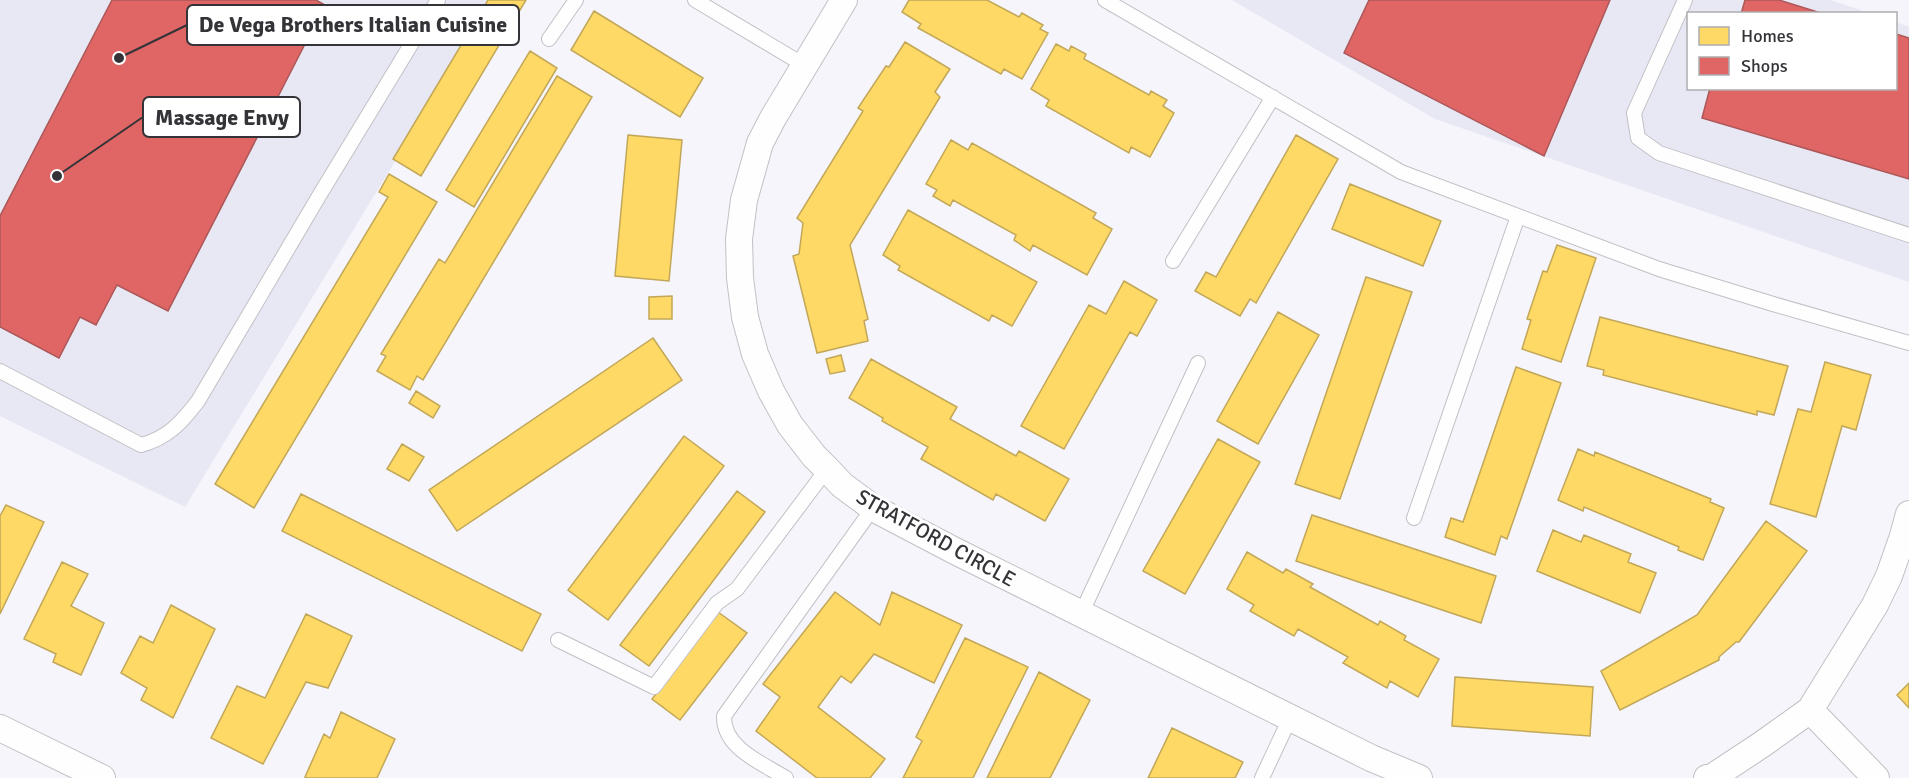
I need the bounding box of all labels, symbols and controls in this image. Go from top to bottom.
callout: De Vega Brothers Italian Cuisine [187,5,519,45]
text: De Vega Brothers Italian Cuisine [199,11,507,38]
legend [1687,12,1897,90]
text: Homes [1741,25,1794,47]
text: Shops [1741,55,1788,77]
callout: Massage Envy [143,97,300,137]
text: Massage Envy [155,104,289,131]
street label: STRATFORD CIRCLE [852,483,1020,593]

